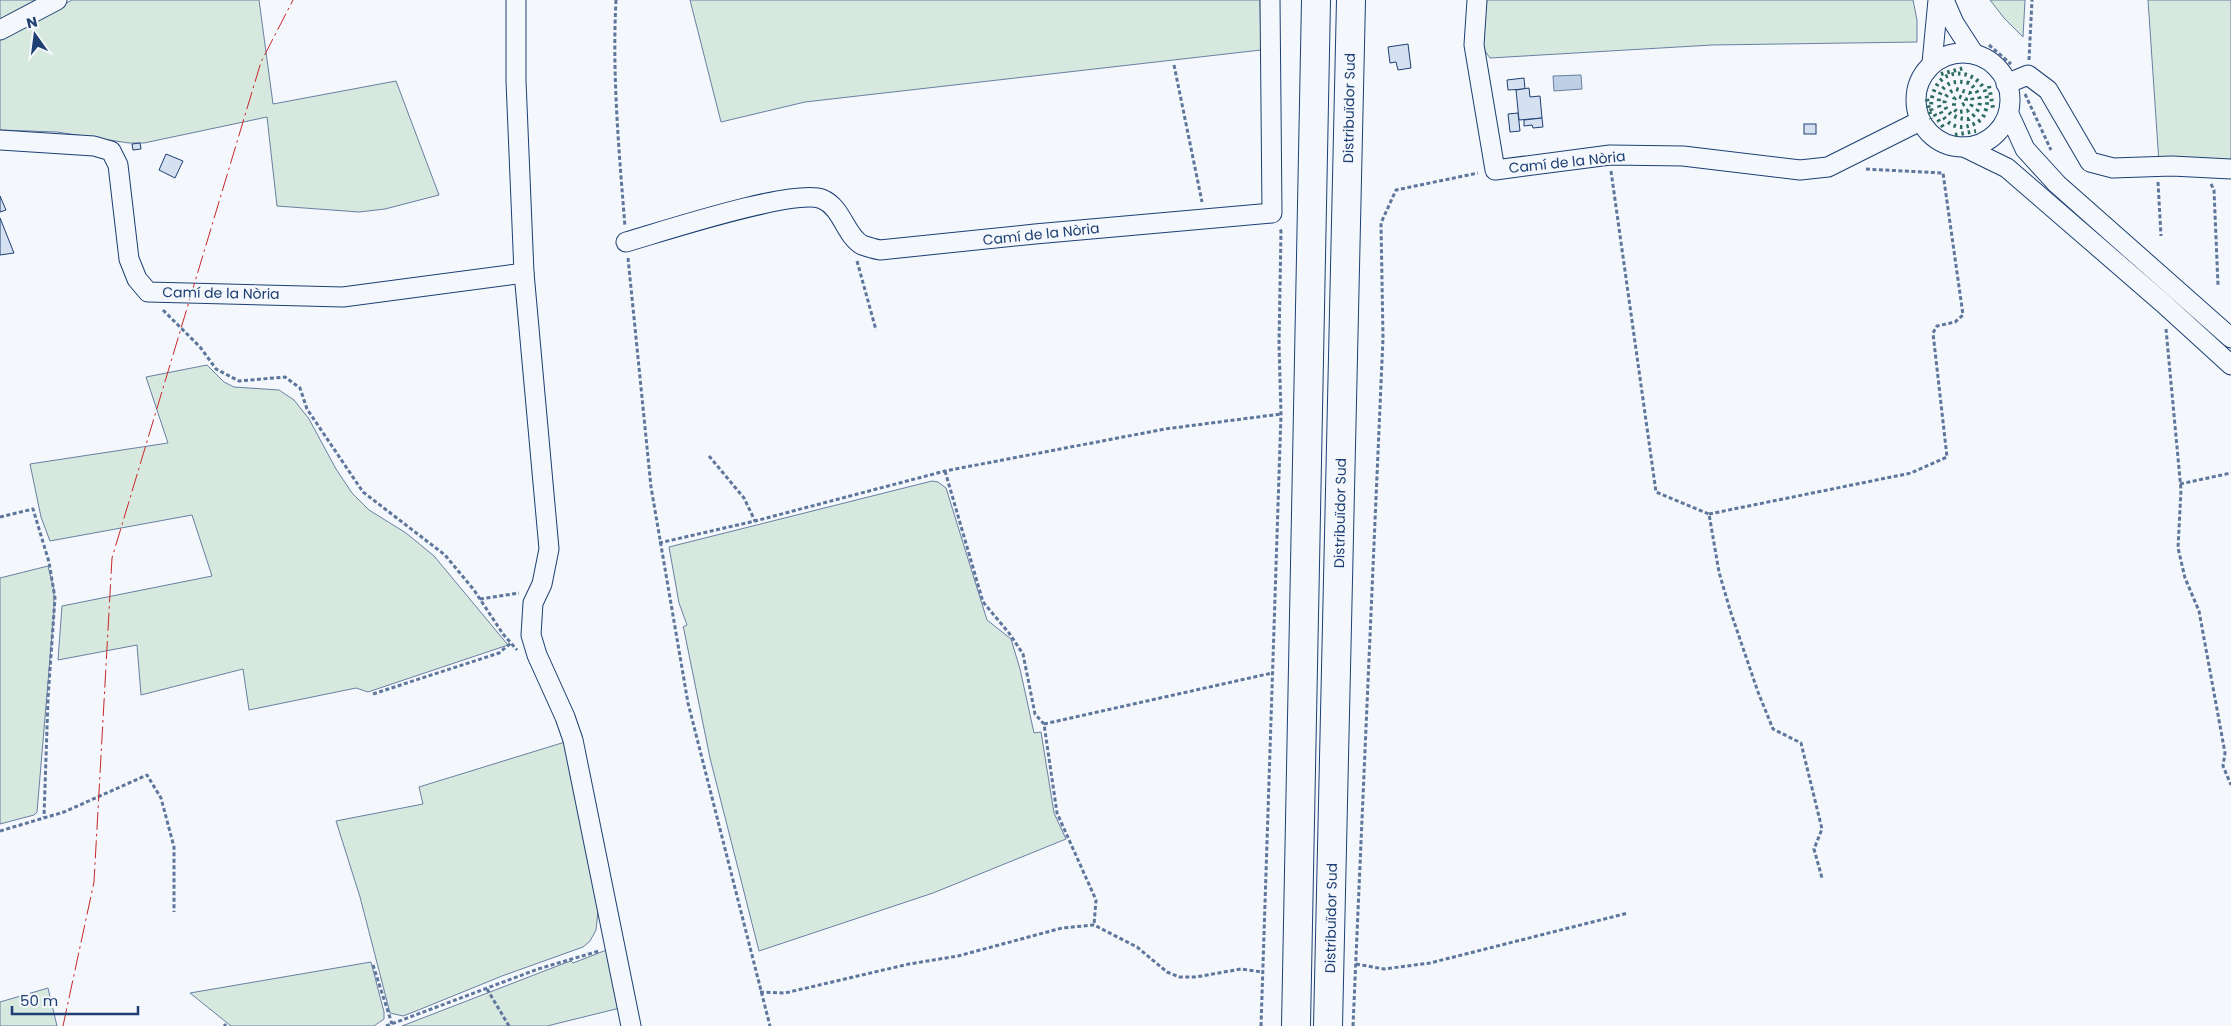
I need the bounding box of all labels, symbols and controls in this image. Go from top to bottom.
north arrow [10,10,60,60]
text: N [24,11,39,33]
street label: Distribuïdor Sud [1338,53,1360,163]
street label: Camí de la Nòria [1508,146,1626,178]
street label: Camí de la Nòria [982,218,1100,250]
street label: Camí de la Nòria [162,282,280,304]
street label: Distribuïdor Sud [1329,458,1351,568]
street label: Distribuïdor Sud [1320,863,1342,973]
scale bar [12,984,139,1016]
text: 50 m [20,990,58,1011]

